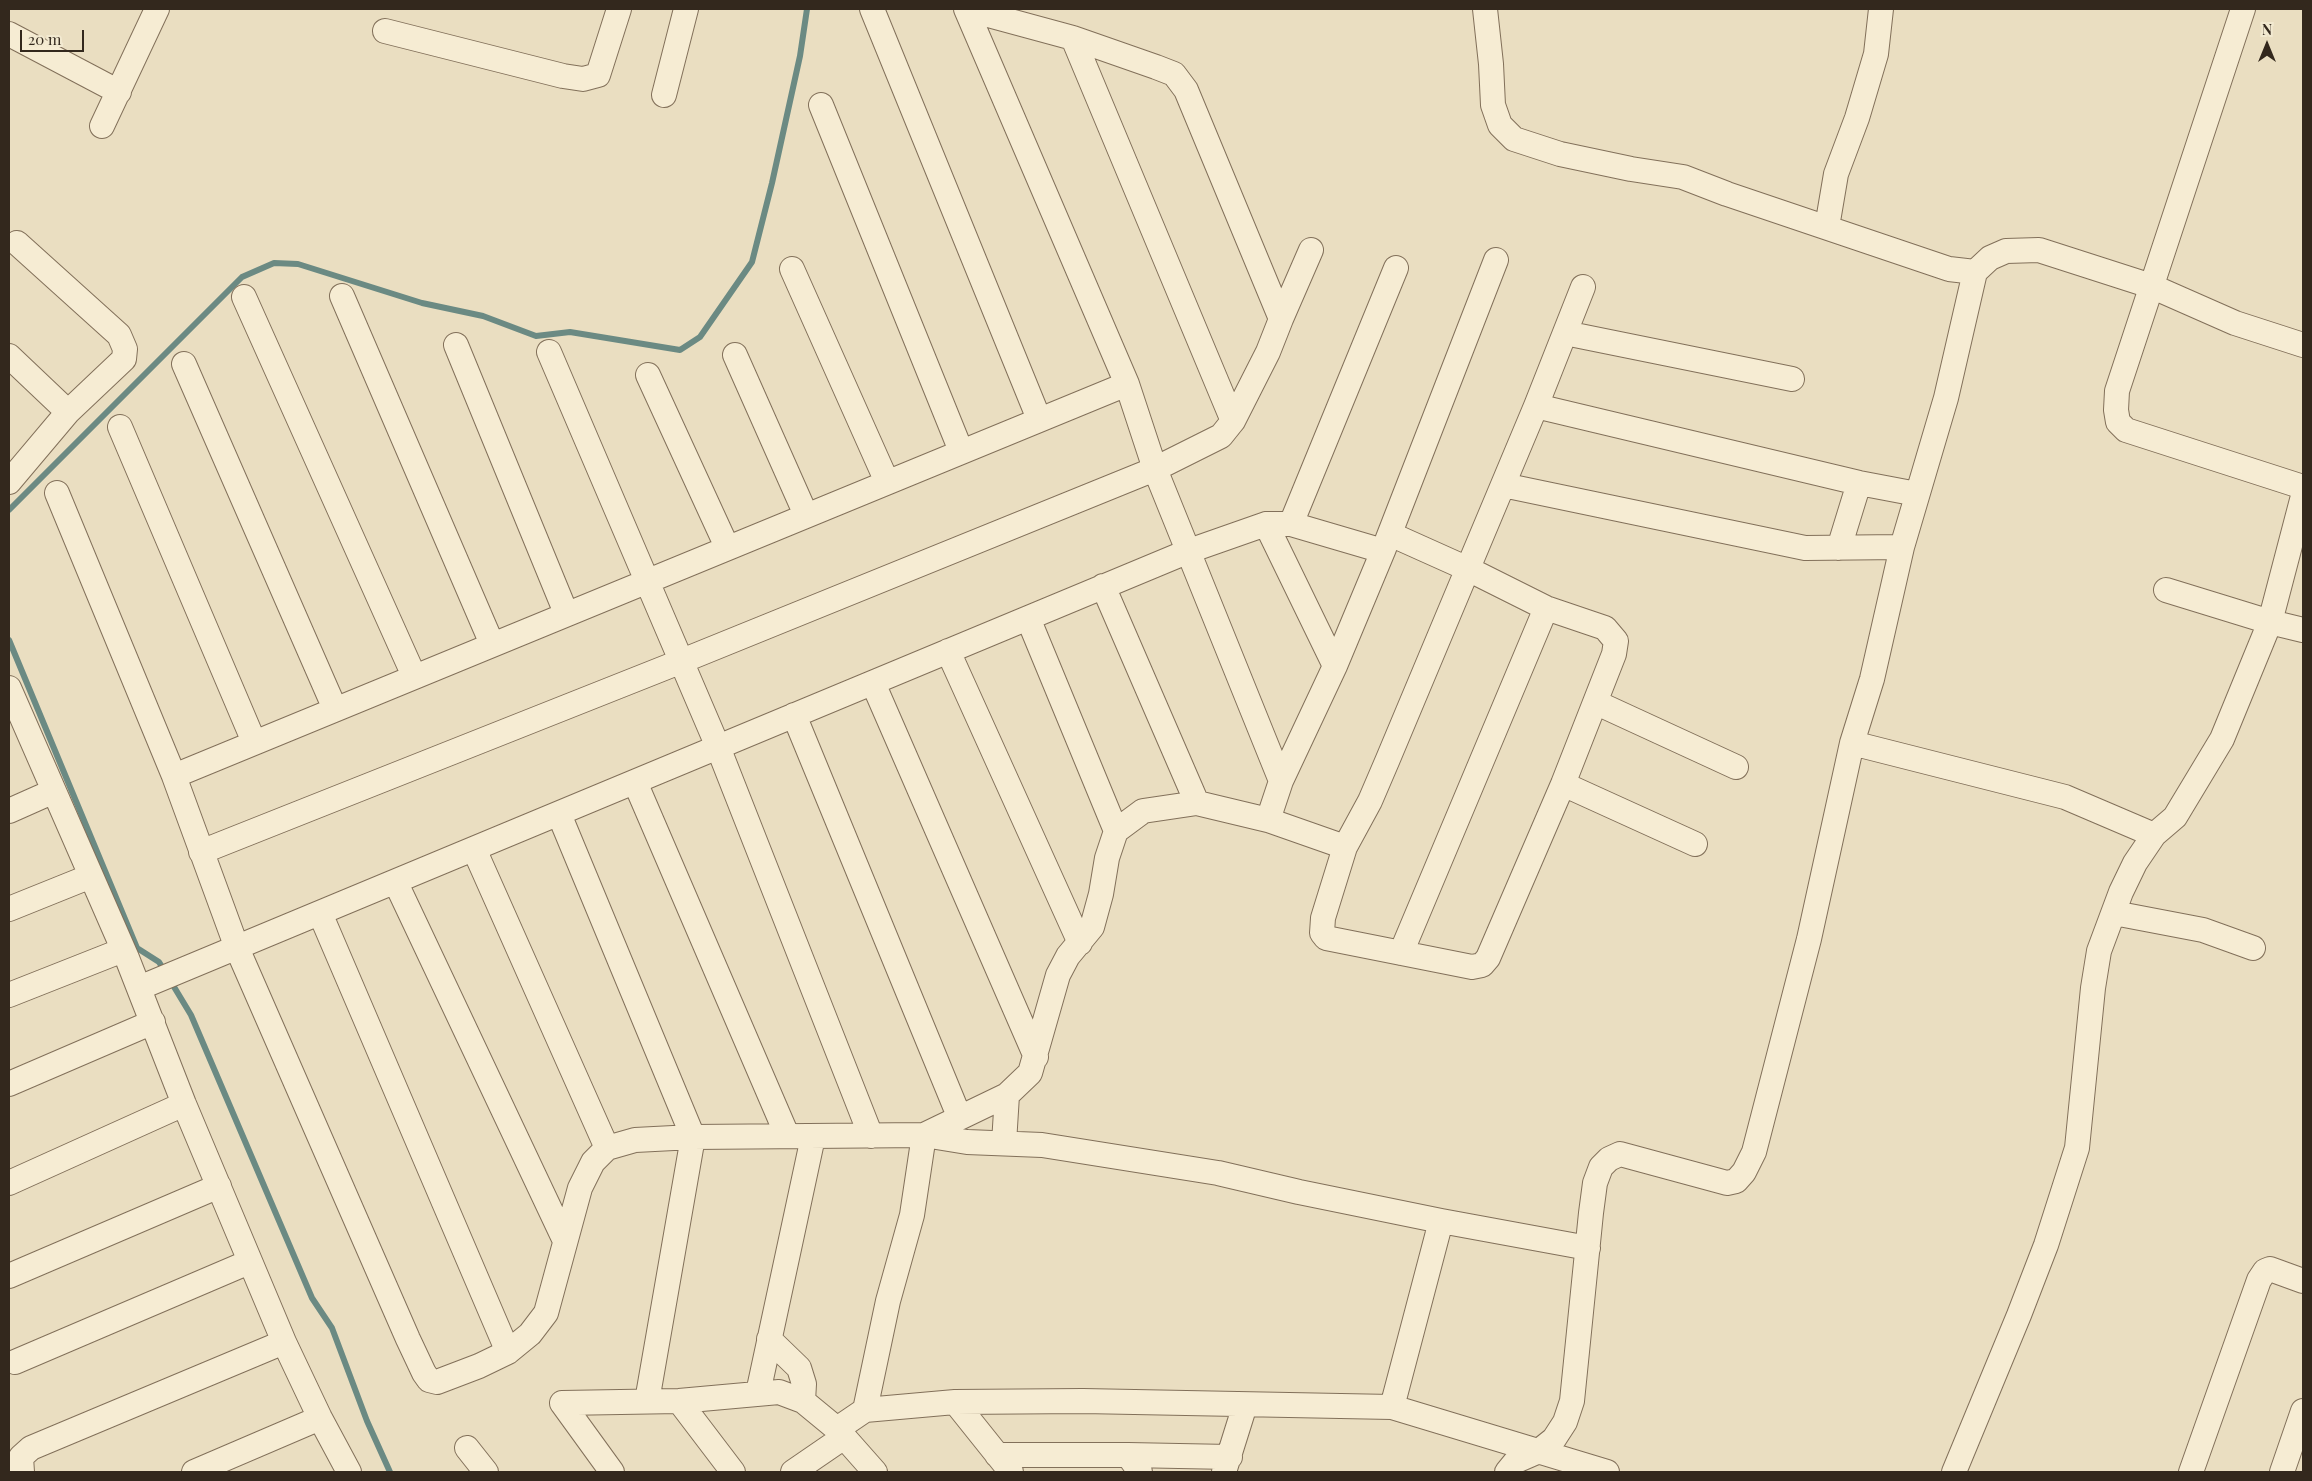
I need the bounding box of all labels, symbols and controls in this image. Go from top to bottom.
scale bar [22,20,86,52]
north arrow [2242,20,2292,70]
text: N [2262,20,2272,39]
text: 20 m [28,29,61,49]

